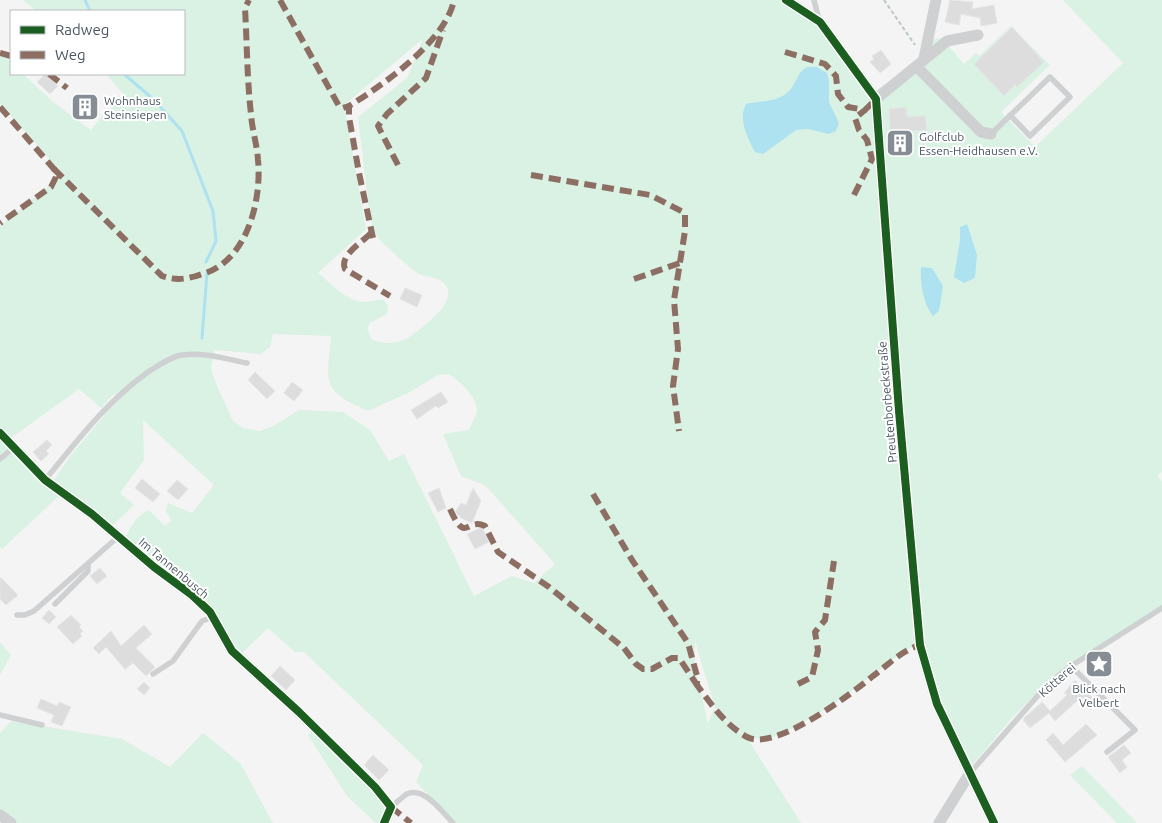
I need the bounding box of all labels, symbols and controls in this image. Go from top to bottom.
legend [10,10,185,75]
text: Radweg [55,21,109,38]
text: Weg [55,46,86,63]
building icon: Wohnhaus Steinsiepen [70,92,100,122]
place label: Wohnhaus Steinsiepen [104,94,167,121]
building icon: Golfclub Essen-Heidhausen e.V. [885,128,915,158]
place label: Golfclub Essen-Heidhausen e.V. [919,130,1038,157]
street label: Preutenborbeckstraße [875,341,899,463]
street label: Im Tannenbusch [136,535,212,601]
place icon: Blick nach Velbert [1084,649,1114,679]
street label: Kötterei [1036,661,1078,699]
place label: Blick nach Velbert [1072,682,1126,709]

